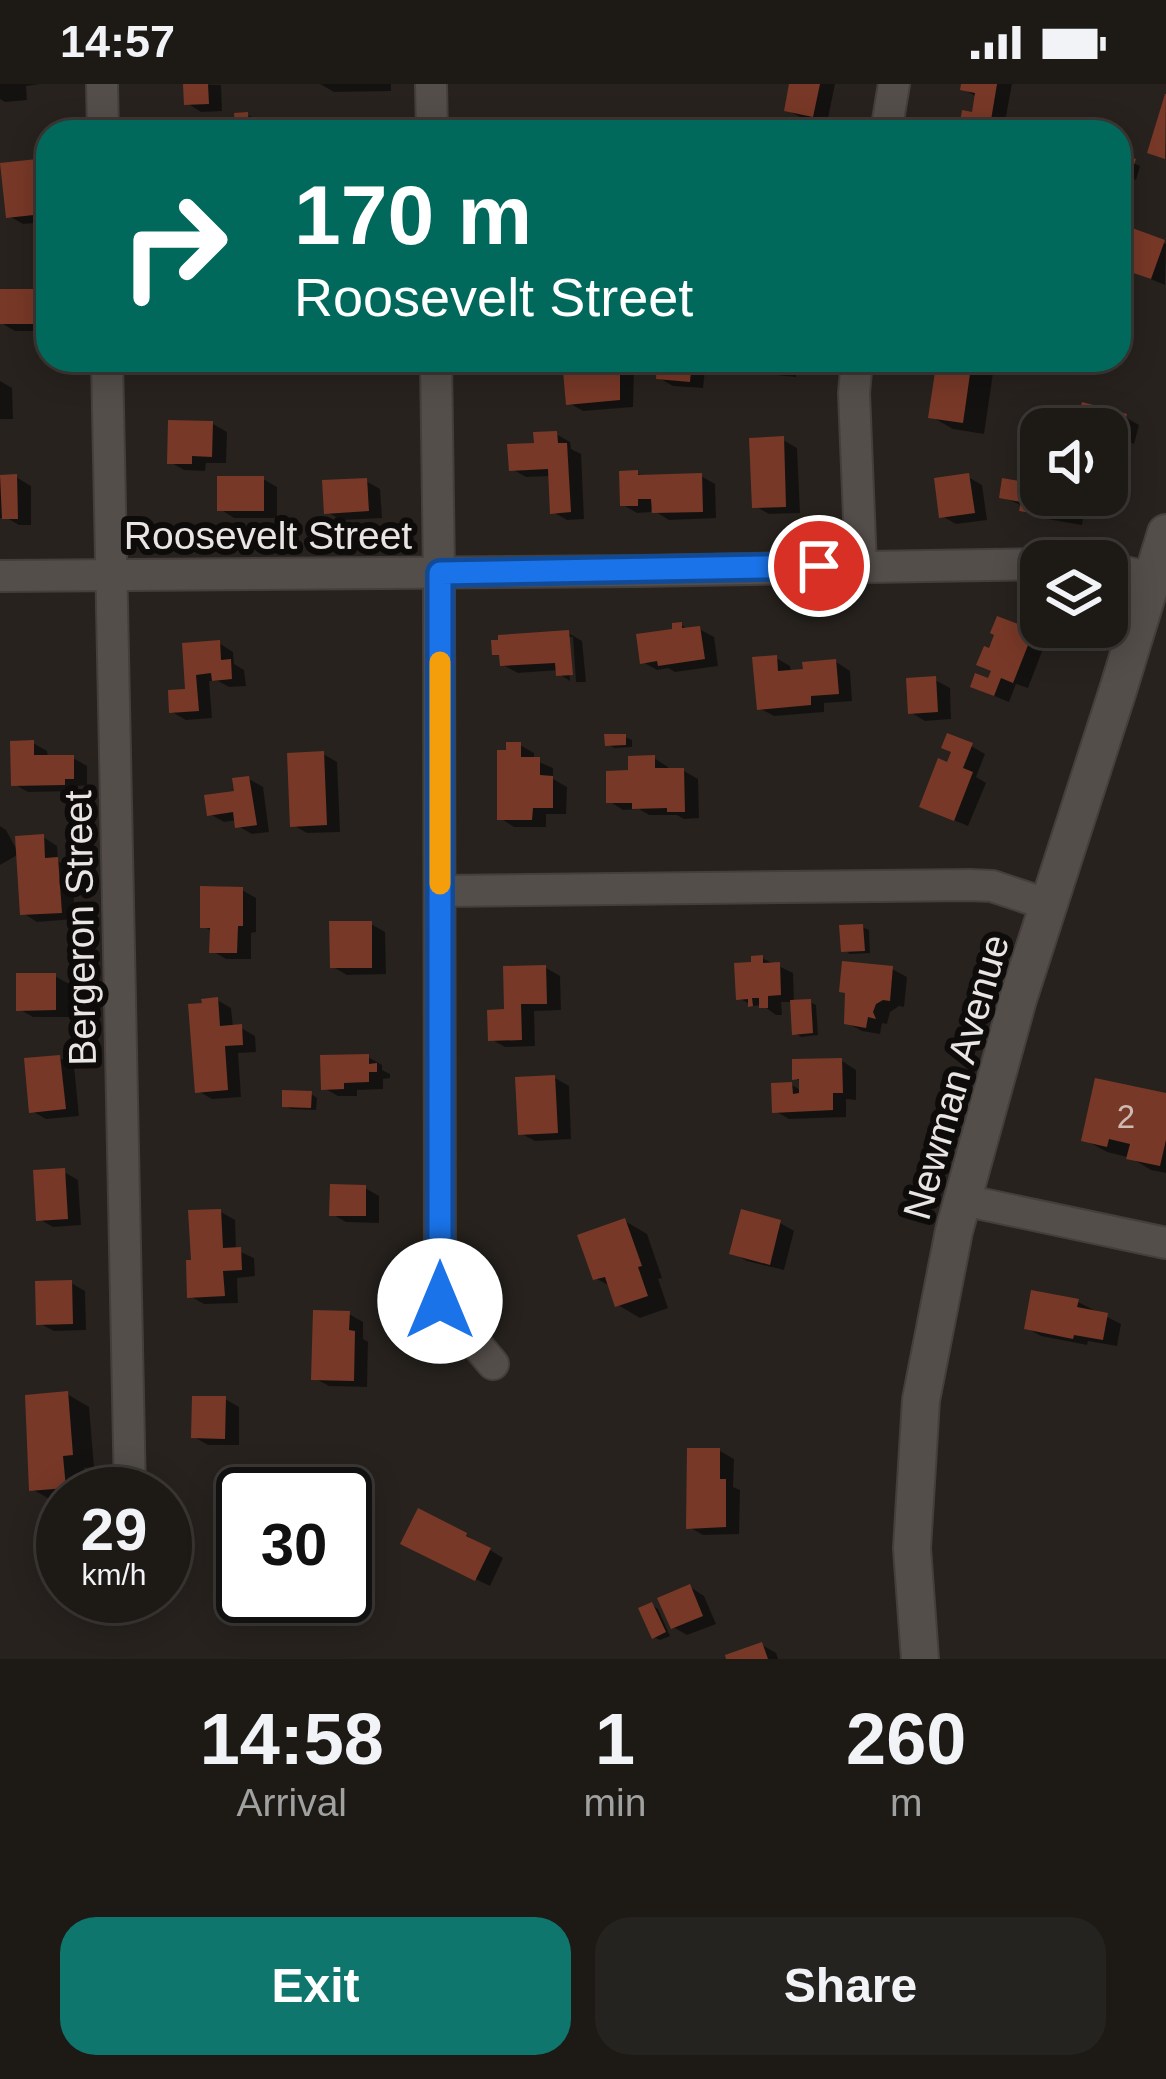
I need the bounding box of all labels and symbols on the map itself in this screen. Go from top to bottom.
street label: Roosevelt Street [124,514,412,557]
pin [768,515,870,617]
street label: Bergeron Street [56,790,104,1066]
street label: Newman Avenue [895,930,1017,1224]
house number: 2 [1117,1098,1135,1135]
position arrow [377,1238,503,1364]
speed limit sign: 30 [216,1467,372,1623]

